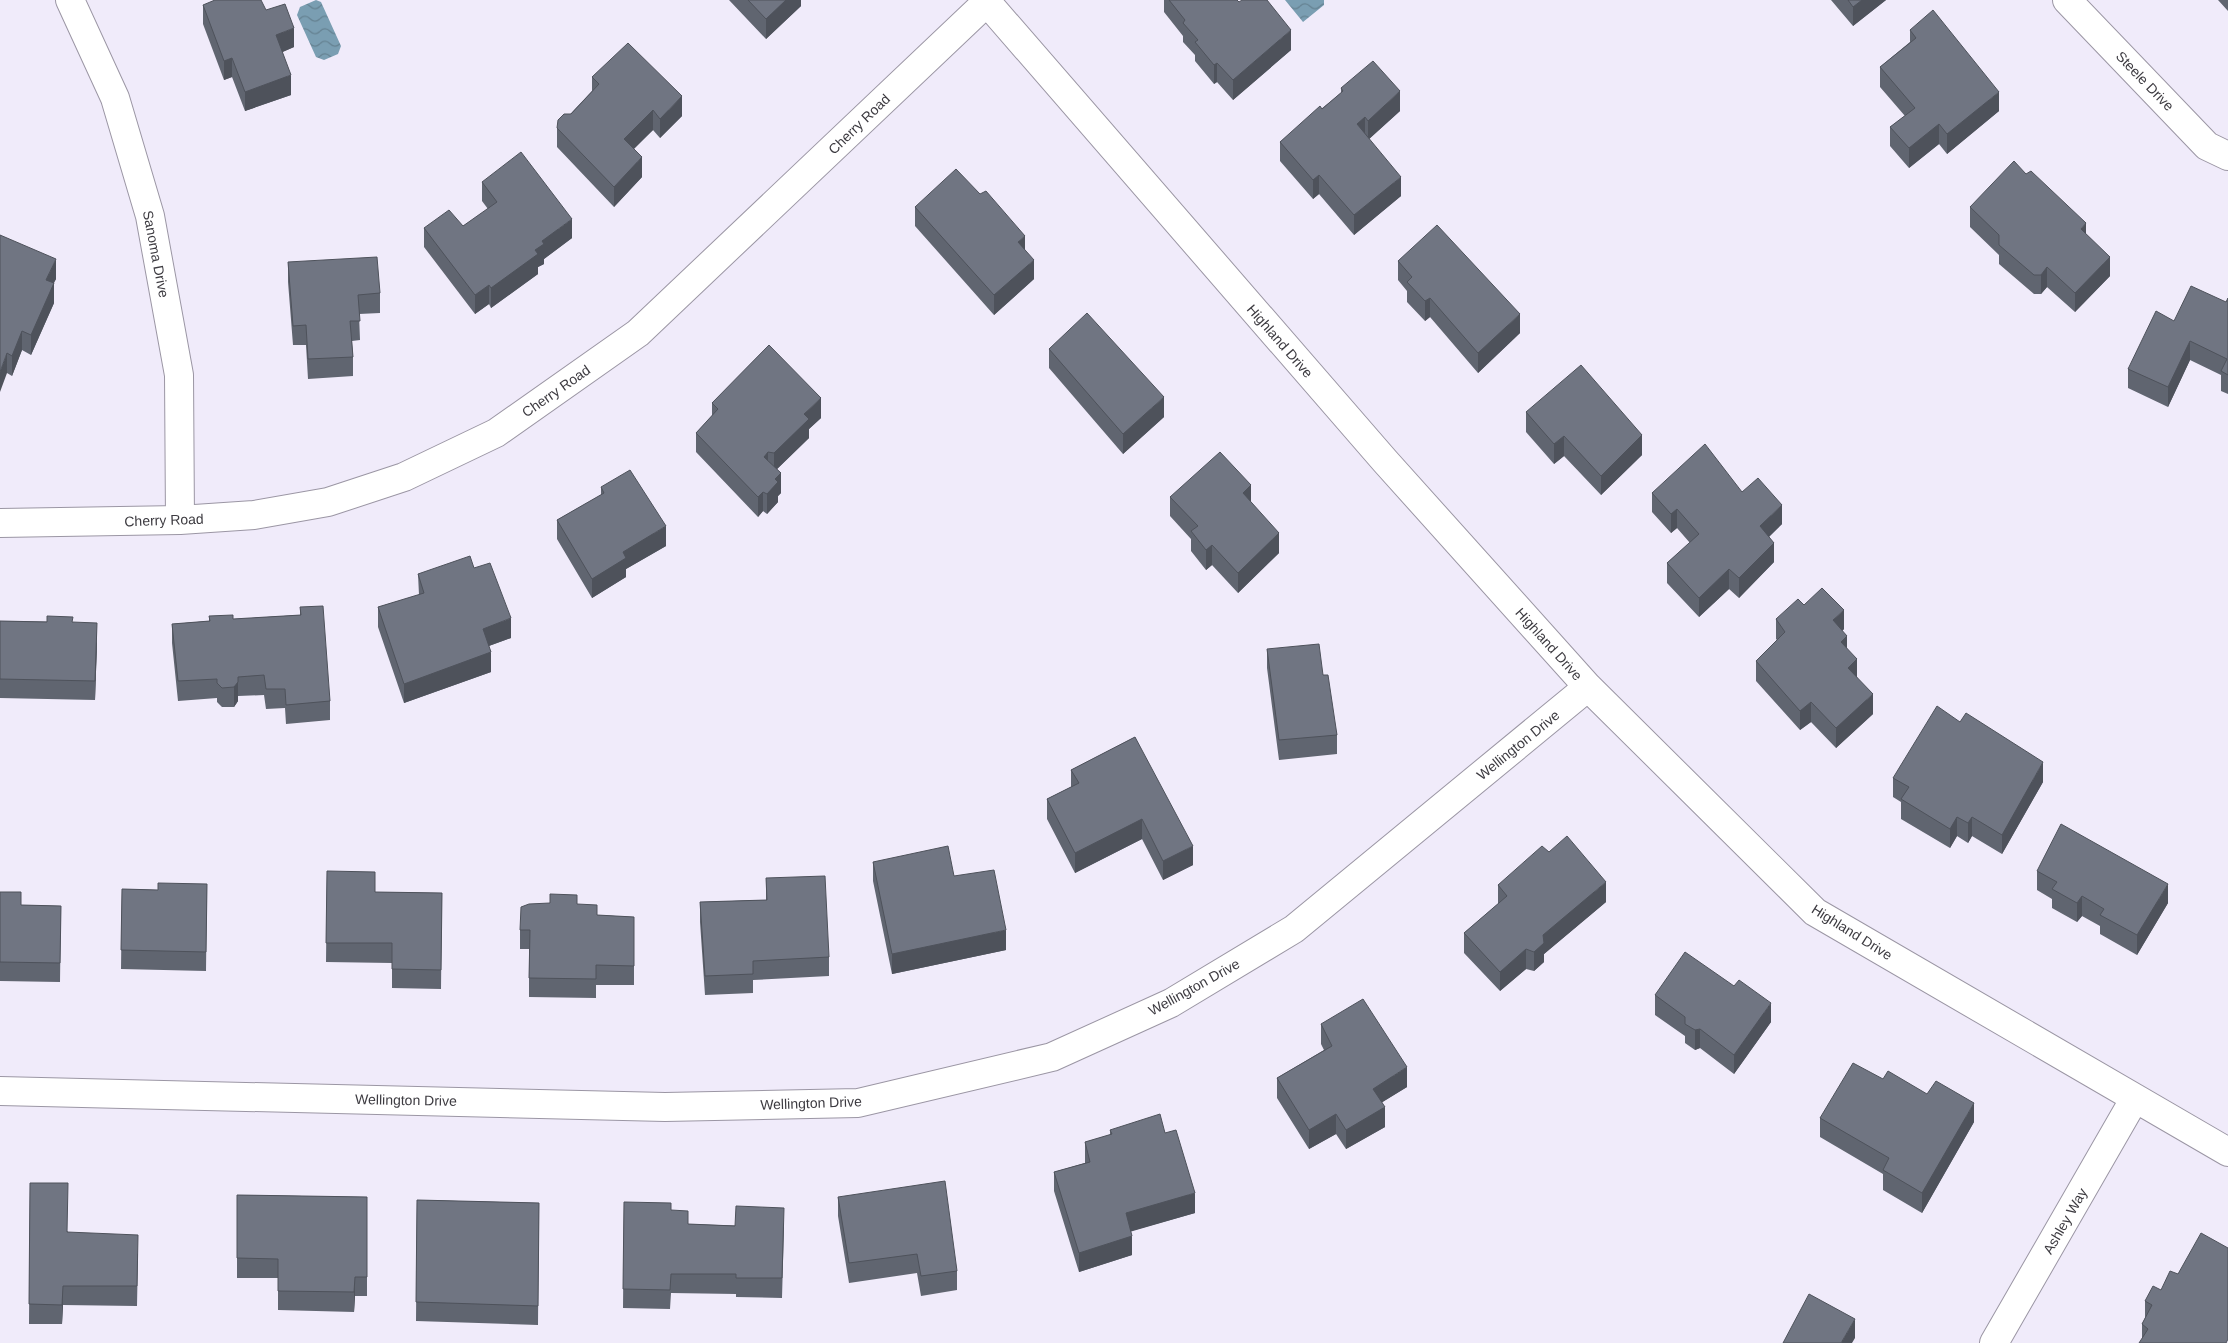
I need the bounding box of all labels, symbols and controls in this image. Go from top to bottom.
street label: Steele Drive [2113,48,2177,114]
street label: Cherry Road [825,91,893,157]
street label: Sanoma Drive [140,209,172,299]
street label: Highland Drive [1244,301,1316,381]
street label: Cherry Road [519,362,593,420]
street label: Cherry Road [124,511,204,529]
street label: Highland Drive [1512,605,1586,684]
street label: Wellington Drive [1473,707,1563,783]
street label: Highland Drive [1809,901,1895,963]
street label: Wellington Drive [1146,955,1243,1019]
street label: Wellington Drive [355,1091,457,1109]
street label: Wellington Drive [760,1093,862,1113]
street label: Ashley Way [2040,1185,2090,1257]

